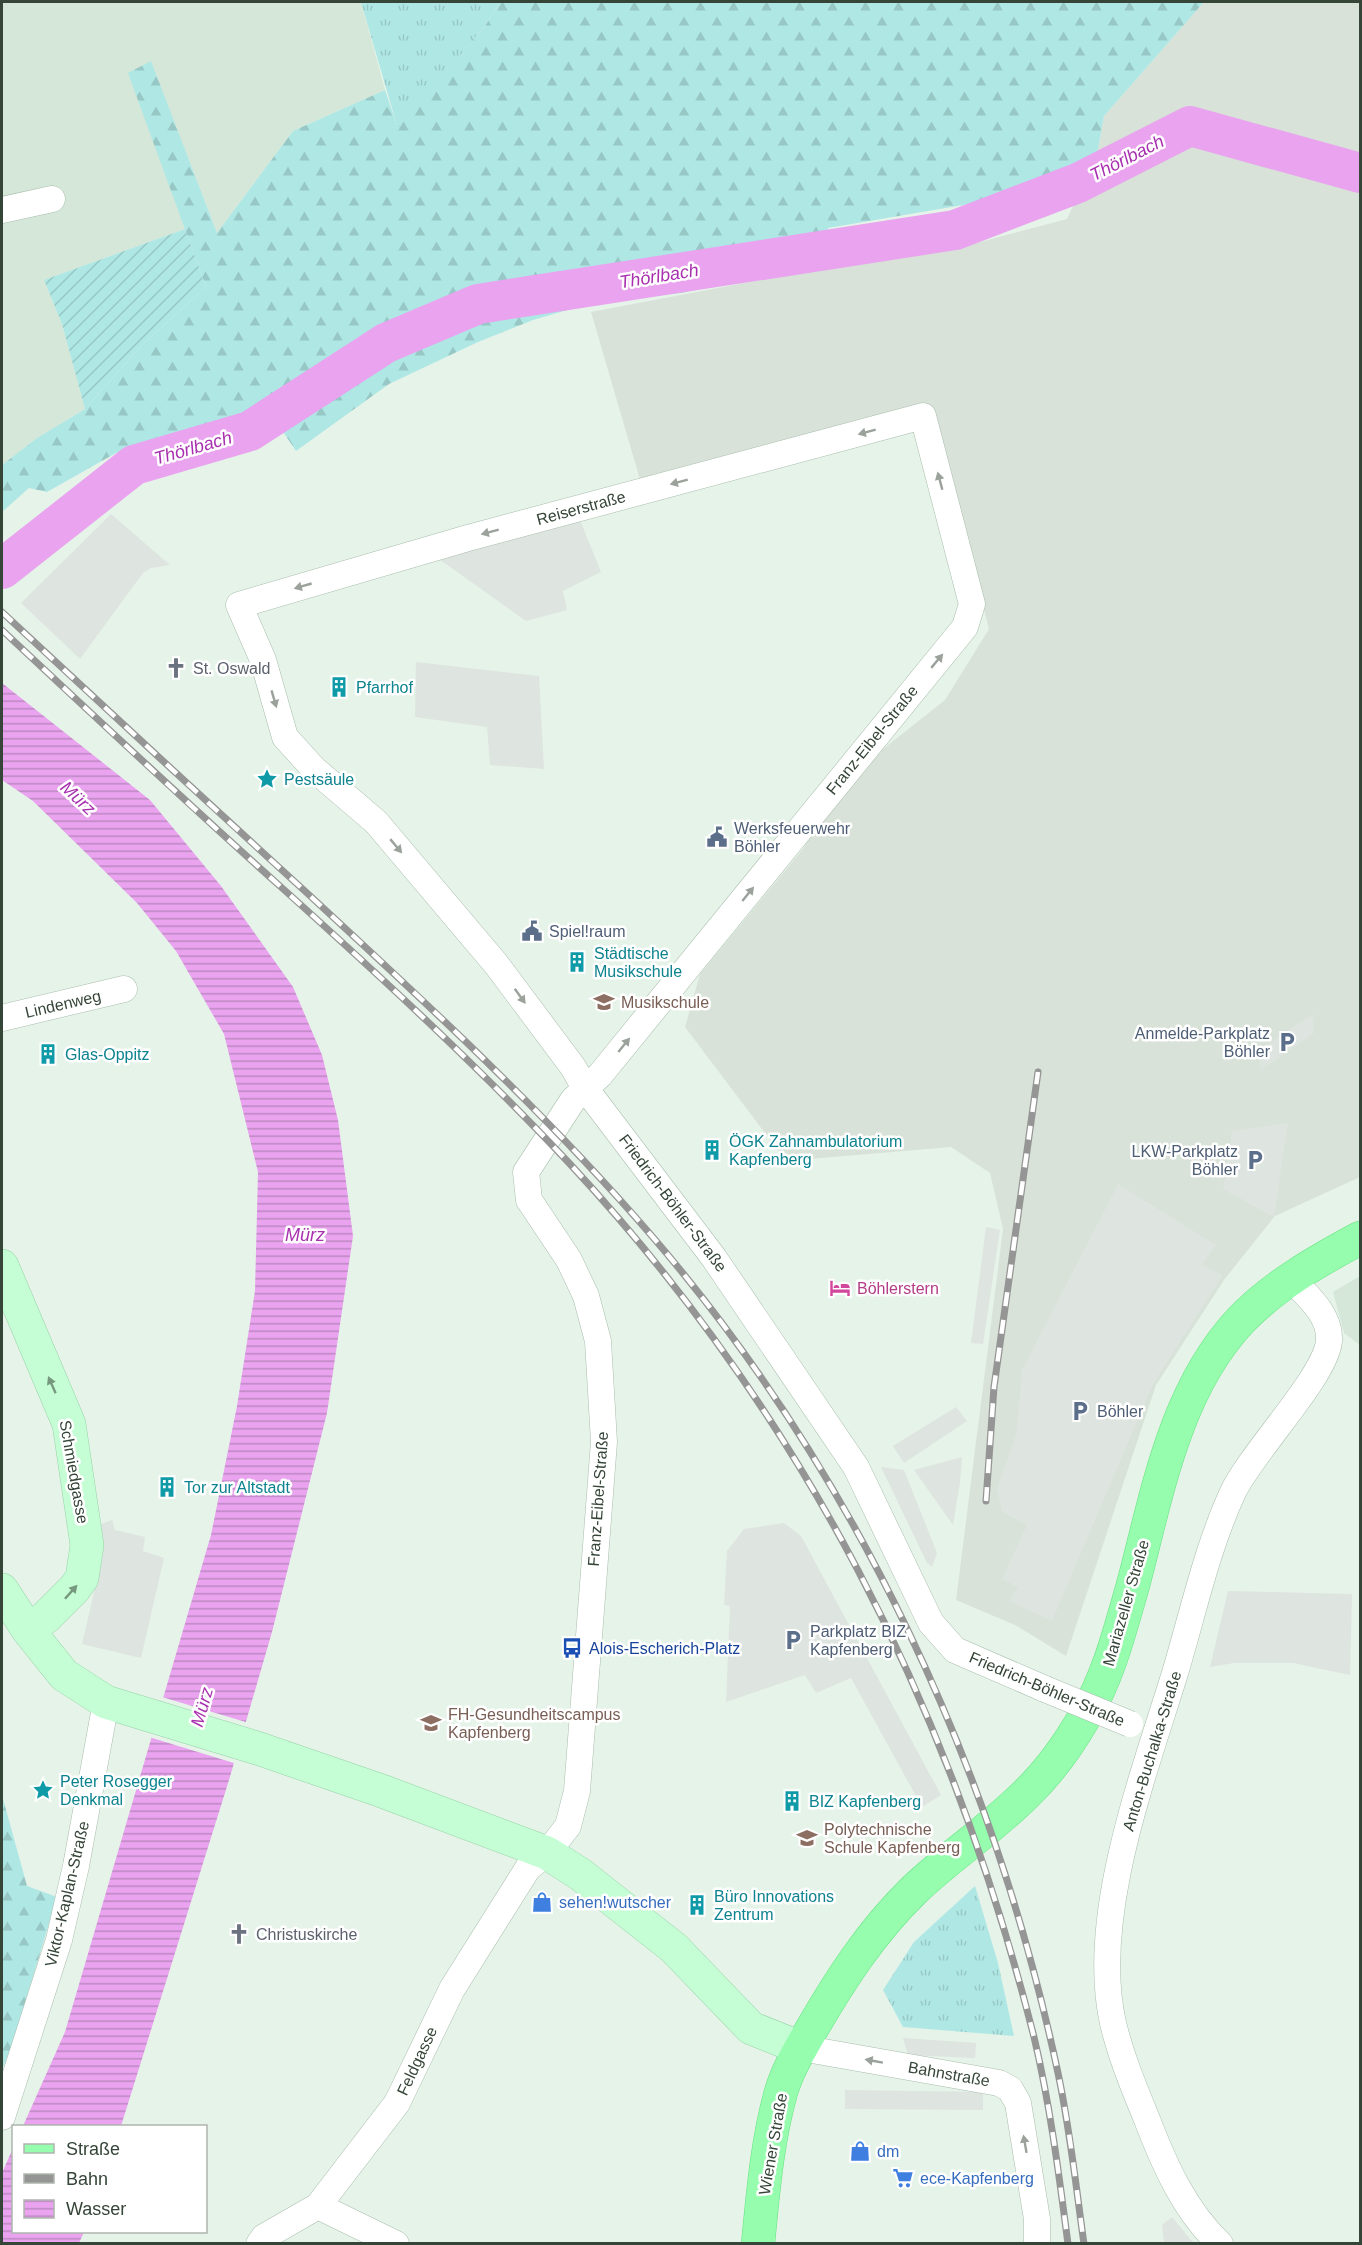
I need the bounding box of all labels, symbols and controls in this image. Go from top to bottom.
water label: Thörlbach [1087,131,1167,185]
water label: Thörlbach [618,260,700,292]
water label: Thörlbach [152,427,234,469]
one-way arrow [858,428,876,438]
one-way arrow [935,472,945,491]
one-way arrow [669,478,687,487]
street label: Reiserstraße [535,488,628,528]
one-way arrow [481,528,499,537]
one-way arrow [294,582,312,591]
one-way arrow [930,653,943,669]
church icon: St. Oswald [164,656,188,680]
place label: St. Oswald [193,660,270,677]
building icon: Pfarrhof [327,675,351,699]
place label: Pfarrhof [356,679,413,696]
street label: Franz-Eibel-Straße [823,682,921,798]
one-way arrow [270,690,279,708]
place icon: Pestsäule [255,767,279,791]
place label: Pestsäule [284,771,354,788]
water label: Mürz [57,777,99,819]
place label: Werksfeuerwehr Böhler [734,820,851,855]
public building icon: Werksfeuerwehr Böhler [705,825,729,849]
one-way arrow [389,838,402,853]
one-way arrow [741,886,754,902]
public building icon: Spiel!raum [520,919,544,943]
place label: Spiel!raum [549,923,625,940]
place label: Städtische Musikschule [594,945,682,980]
building icon: Städtische Musikschule [565,950,589,974]
street label: Lindenweg [23,987,103,1021]
one-way arrow [514,988,526,1004]
school or university icon: Musikschule [592,990,616,1014]
place label: Musikschule [621,994,709,1011]
place label: Anmelde-Parkplatz Böhler [1135,1025,1271,1060]
parking icon: Anmelde-Parkplatz Böhler [1275,1030,1299,1054]
one-way arrow [618,1037,631,1053]
building icon: Glas-Oppitz [36,1042,60,1066]
place label: Glas-Oppitz [65,1046,149,1063]
street label: Friedrich-Böhler-Straße [616,1131,730,1275]
place label: ÖGK Zahnambulatorium Kapfenberg [729,1133,902,1168]
building icon: ÖGK Zahnambulatorium Kapfenberg [700,1138,724,1162]
place label: LKW-Parkplatz Böhler [1132,1143,1239,1178]
parking icon: LKW-Parkplatz Böhler [1243,1148,1267,1172]
water label: Mürz [285,1225,325,1245]
hotel icon: Böhlerstern [828,1276,852,1300]
place label: Böhlerstern [857,1280,939,1297]
one-way arrow [47,1376,56,1393]
parking icon: Böhler [1068,1399,1092,1423]
place label: Böhler [1097,1403,1144,1420]
street label: Schmiedgasse [57,1419,91,1525]
street label: Franz-Eibel-Straße [585,1431,611,1567]
building icon: Tor zur Altstadt [155,1475,179,1499]
place label: Tor zur Altstadt [184,1479,290,1496]
street label: Mariazeller Straße [1100,1538,1152,1668]
one-way arrow [64,1584,78,1599]
place label: Parkplatz BIZ Kapfenberg [810,1623,906,1658]
parking icon: Parkplatz BIZ Kapfenberg [781,1628,805,1652]
bus stop icon: Alois-Escherich-Platz [560,1636,584,1660]
place label: Alois-Escherich-Platz [589,1640,740,1657]
street label: Friedrich-Böhler-Straße [967,1649,1127,1730]
street label: Anton-Buchalka-Straße [1120,1669,1184,1833]
water label: Mürz [187,1685,217,1729]
place label: FH-Gesundheitscampus Kapfenberg [448,1706,621,1741]
school or university icon: FH-Gesundheitscampus Kapfenberg [419,1711,443,1735]
place label: Peter Rosegger Denkmal [60,1773,173,1808]
place icon: Peter Rosegger Denkmal [31,1778,55,1802]
building icon: BIZ Kapfenberg [780,1789,804,1813]
place label: BIZ Kapfenberg [809,1793,921,1810]
street label: Viktor-Kaplan-Straße [42,1819,92,1969]
place label: Polytechnische Schule Kapfenberg [824,1821,960,1856]
school or university icon: Polytechnische Schule Kapfenberg [795,1826,819,1850]
place label: Büro Innovations Zentrum [714,1888,834,1923]
shop icon: sehen!wutscher [530,1890,554,1914]
building icon: Büro Innovations Zentrum [685,1893,709,1917]
place label: sehen!wutscher [559,1894,672,1911]
church icon: Christuskirche [227,1922,251,1946]
place label: Christuskirche [256,1926,357,1943]
street label: Feldgasse [394,2024,440,2098]
one-way arrow [864,2056,883,2065]
street label: Bahnstraße [907,2058,991,2090]
street label: Wiener Straße [756,2092,790,2196]
legend [12,2125,207,2233]
one-way arrow [1020,2134,1029,2153]
text: Straße [66,2139,120,2159]
shop icon: dm [848,2139,872,2163]
place label: dm [877,2143,899,2160]
supermarket icon: ece-Kapfenberg [891,2166,915,2190]
text: Bahn [66,2169,108,2189]
place label: ece-Kapfenberg [920,2170,1034,2187]
text: Wasser [66,2199,126,2219]

